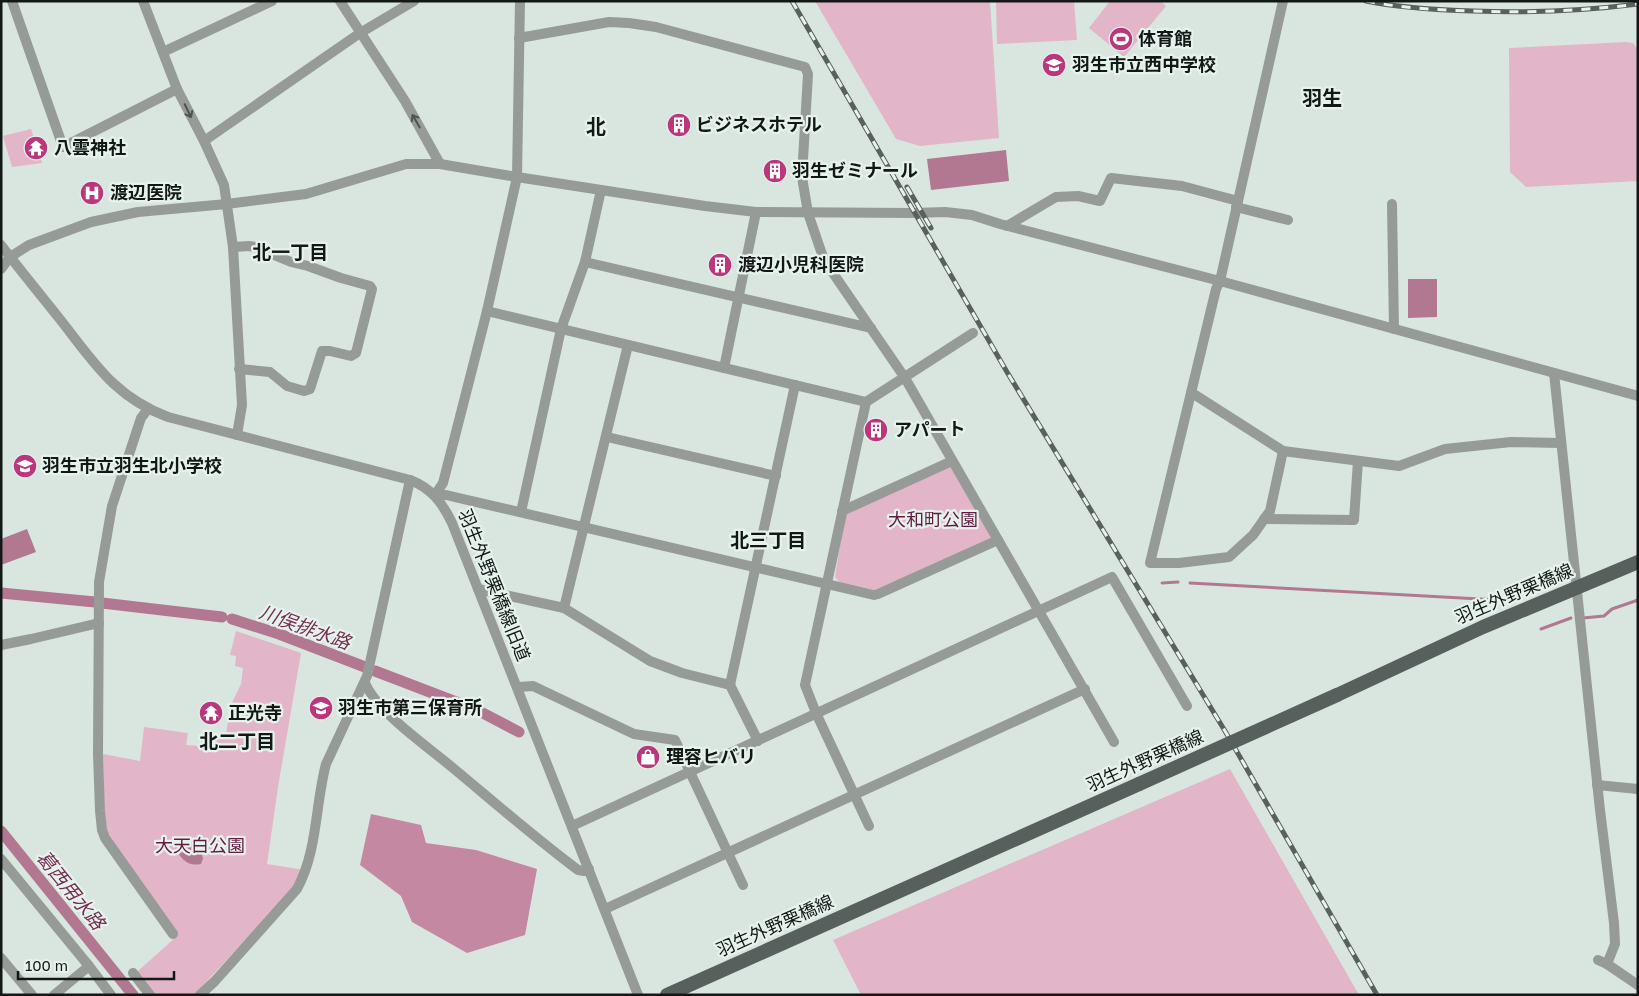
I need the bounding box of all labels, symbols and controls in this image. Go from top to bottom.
sports icon: 体育館 [1108,26,1134,52]
place label: 体育館 [1138,27,1192,49]
school or university icon: 羽生市立西中学校 [1041,52,1067,78]
place label: 羽生市立西中学校 [1072,53,1216,75]
district label: 羽生 [1302,85,1342,109]
one-way arrow [184,103,193,118]
building icon: ビジネスホテル [666,112,692,138]
place label: ビジネスホテル [696,113,822,135]
district label: 北 [586,114,606,138]
one-way arrow [411,115,421,129]
temple icon: 八雲神社 [23,135,49,161]
place label: 八雲神社 [54,136,126,158]
building icon: 羽生ゼミナール [762,158,788,184]
place label: 羽生ゼミナール [792,159,918,181]
hospital icon: 渡辺医院 [79,180,105,206]
place label: 渡辺医院 [110,181,182,203]
district label: 北一丁目 [252,240,328,263]
building icon: 渡辺小児科医院 [707,252,733,278]
place label: 渡辺小児科医院 [738,253,864,275]
building icon: アパート [863,417,889,443]
place label: アパート [894,418,966,440]
school or university icon: 羽生市立羽生北小学校 [12,453,38,479]
place label: 羽生市立羽生北小学校 [42,454,222,476]
street label: 羽生外野栗橋線旧道 [454,505,535,664]
park label: 大和町公園 [888,508,978,530]
district label: 北三丁目 [730,528,806,551]
street label: 羽生外野栗橋線 [1451,558,1576,628]
water label: 川俣排水路 [257,599,356,654]
school or university icon: 羽生市第三保育所 [308,695,334,721]
place label: 羽生市第三保育所 [338,696,482,718]
temple icon: 正光寺 [198,700,224,726]
place label: 正光寺 [228,701,282,723]
street label: 羽生外野栗橋線 [1083,724,1207,796]
district label: 北二丁目 [199,729,275,752]
shop icon: 理容ヒバリ [635,744,661,770]
place label: 理容ヒバリ [666,745,756,767]
park label: 大天白公園 [155,834,245,856]
water label: 葛西用水路 [33,846,111,935]
street label: 羽生外野栗橋線 [713,889,837,961]
scale bar [18,948,174,980]
text: 100 m [25,956,68,974]

